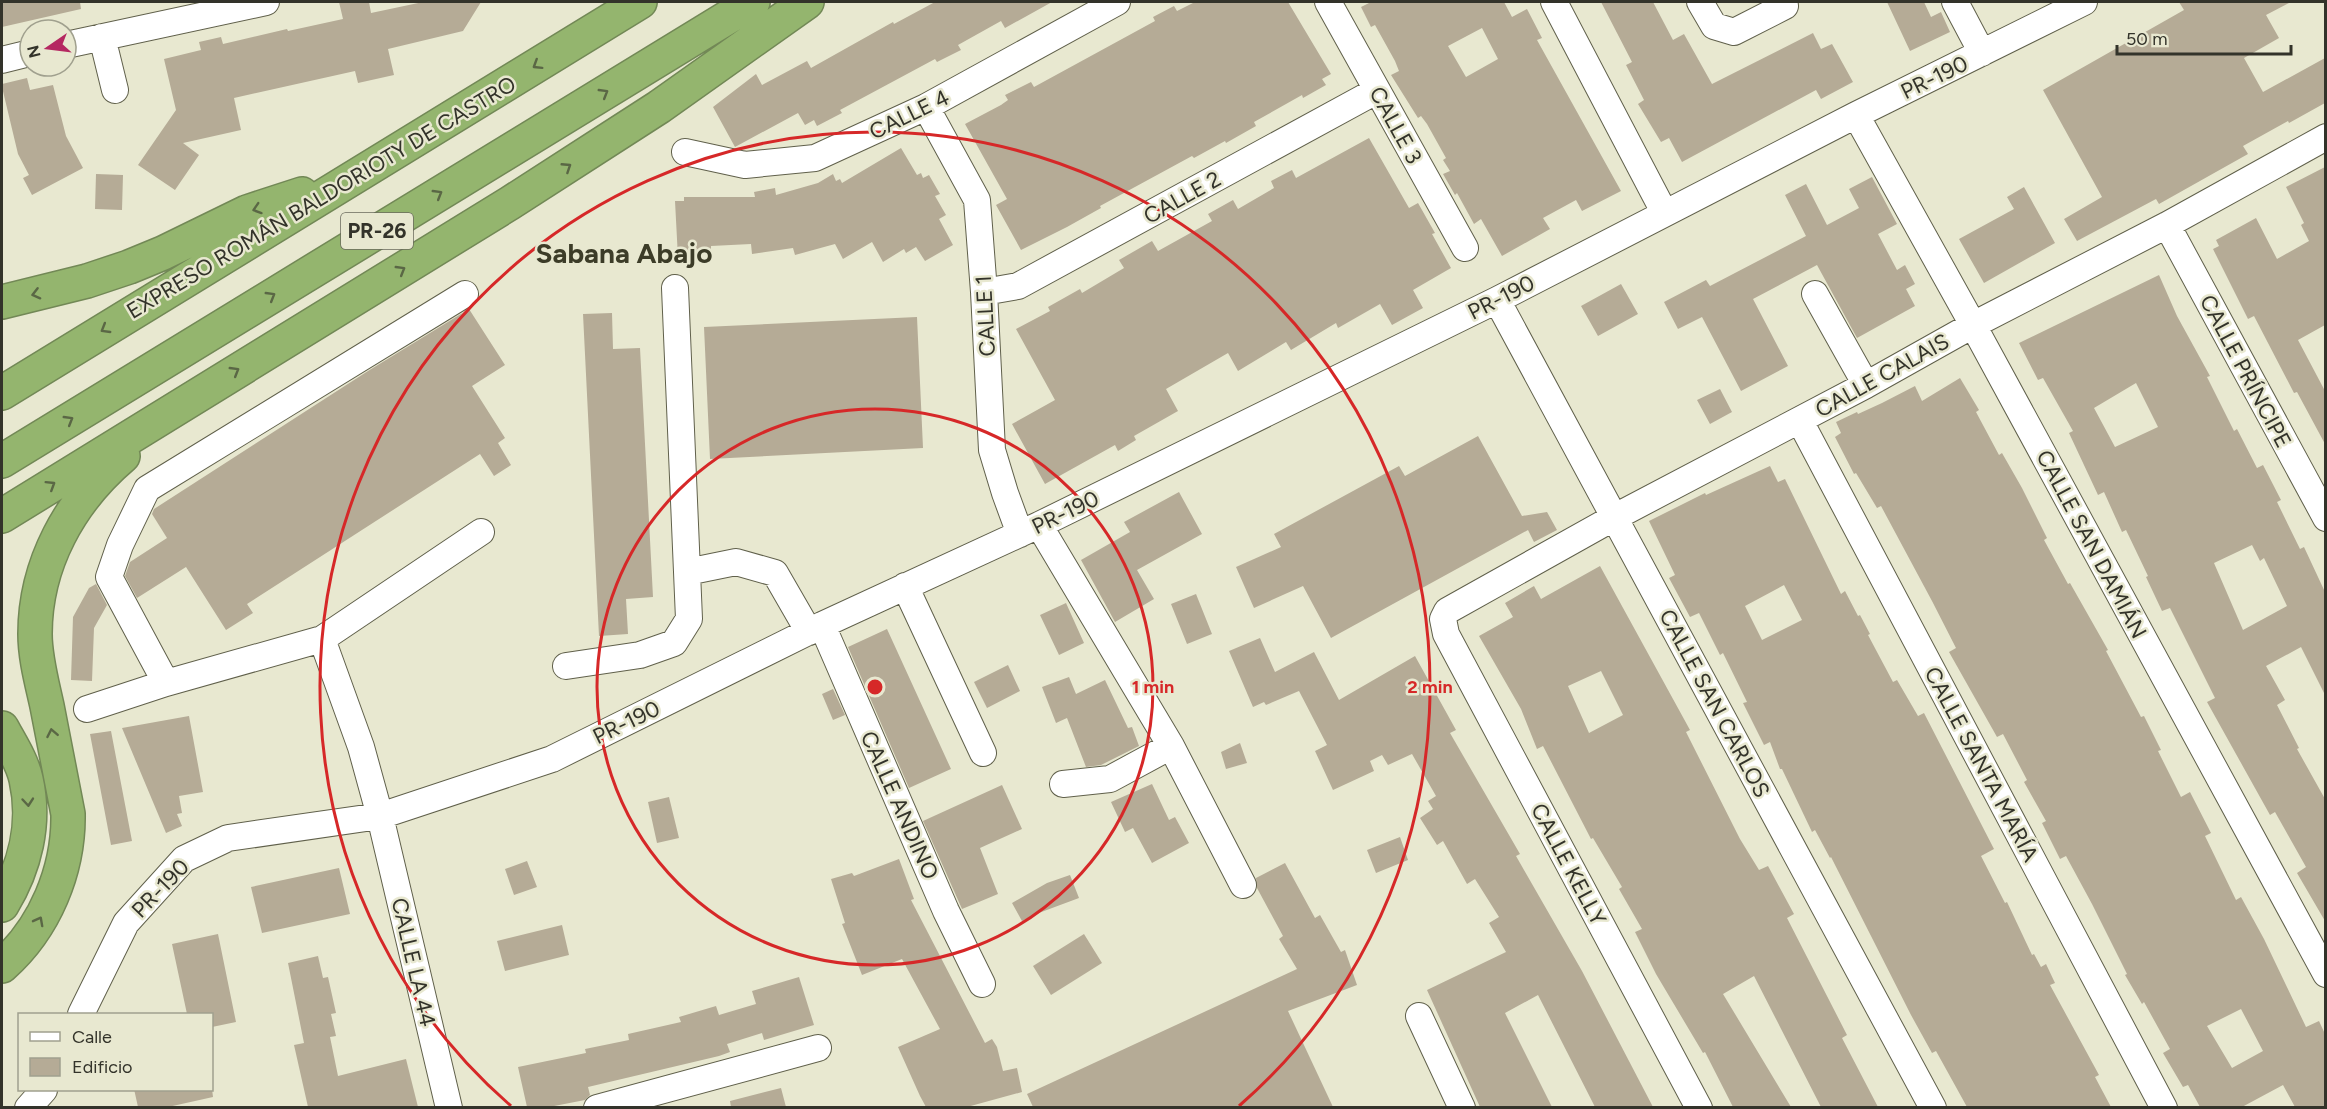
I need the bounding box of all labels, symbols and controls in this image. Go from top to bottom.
north arrow [18,18,78,78]
scale bar [2117,18,2291,56]
text: 50 m [2126,28,2168,50]
text: N [23,43,45,60]
street label: PR-190 [1896,50,1972,105]
one-way arrow [533,58,543,70]
street label: EXPRESO ROMÁN BALDORIOTY DE CASTRO [122,70,521,325]
street label: CALLE 3 [1363,82,1428,169]
street label: CALLE 4 [865,84,954,145]
one-way arrow [598,88,608,100]
one-way arrow [561,162,571,174]
street label: CALLE 2 [1139,165,1226,230]
one-way arrow [432,190,442,202]
one-way arrow [252,202,263,214]
road number: PR-26 [341,213,413,249]
district label: Sabana Abajo [535,236,713,270]
one-way arrow [395,265,405,277]
street label: PR-190 [1463,269,1539,326]
street label: CALLE 1 [970,275,1001,357]
one-way arrow [31,286,41,299]
street label: CALLE PRÍNCIPE [2194,290,2297,452]
one-way arrow [265,293,276,304]
one-way arrow [101,322,111,334]
street label: CALLE CALAIS [1811,328,1954,423]
one-way arrow [229,367,239,378]
one-way arrow [63,415,73,427]
street label: CALLE SAN DAMIÁN [2030,445,2153,643]
one-way arrow [45,480,55,492]
street label: PR-190 [1027,485,1103,540]
street label: CALLE SAN CARLOS [1654,605,1776,802]
street label: CALLE SANTA MARÍA [1919,662,2044,866]
text: 1 min [1132,676,1174,698]
text: 2 min [1407,676,1453,698]
centre of rings [865,677,885,697]
street label: PR-190 [588,695,664,750]
street label: CALLE ANDINO [855,727,944,883]
one-way arrow [46,729,59,739]
one-way arrow [21,797,34,806]
street label: CALLE KELLY [1525,799,1612,931]
street label: PR-190 [126,853,195,923]
street label: CALLE LA 44 [386,895,441,1029]
one-way arrow [32,917,43,927]
legend [18,1013,213,1091]
text: Calle [72,1026,112,1048]
text: Edificio [72,1056,133,1078]

